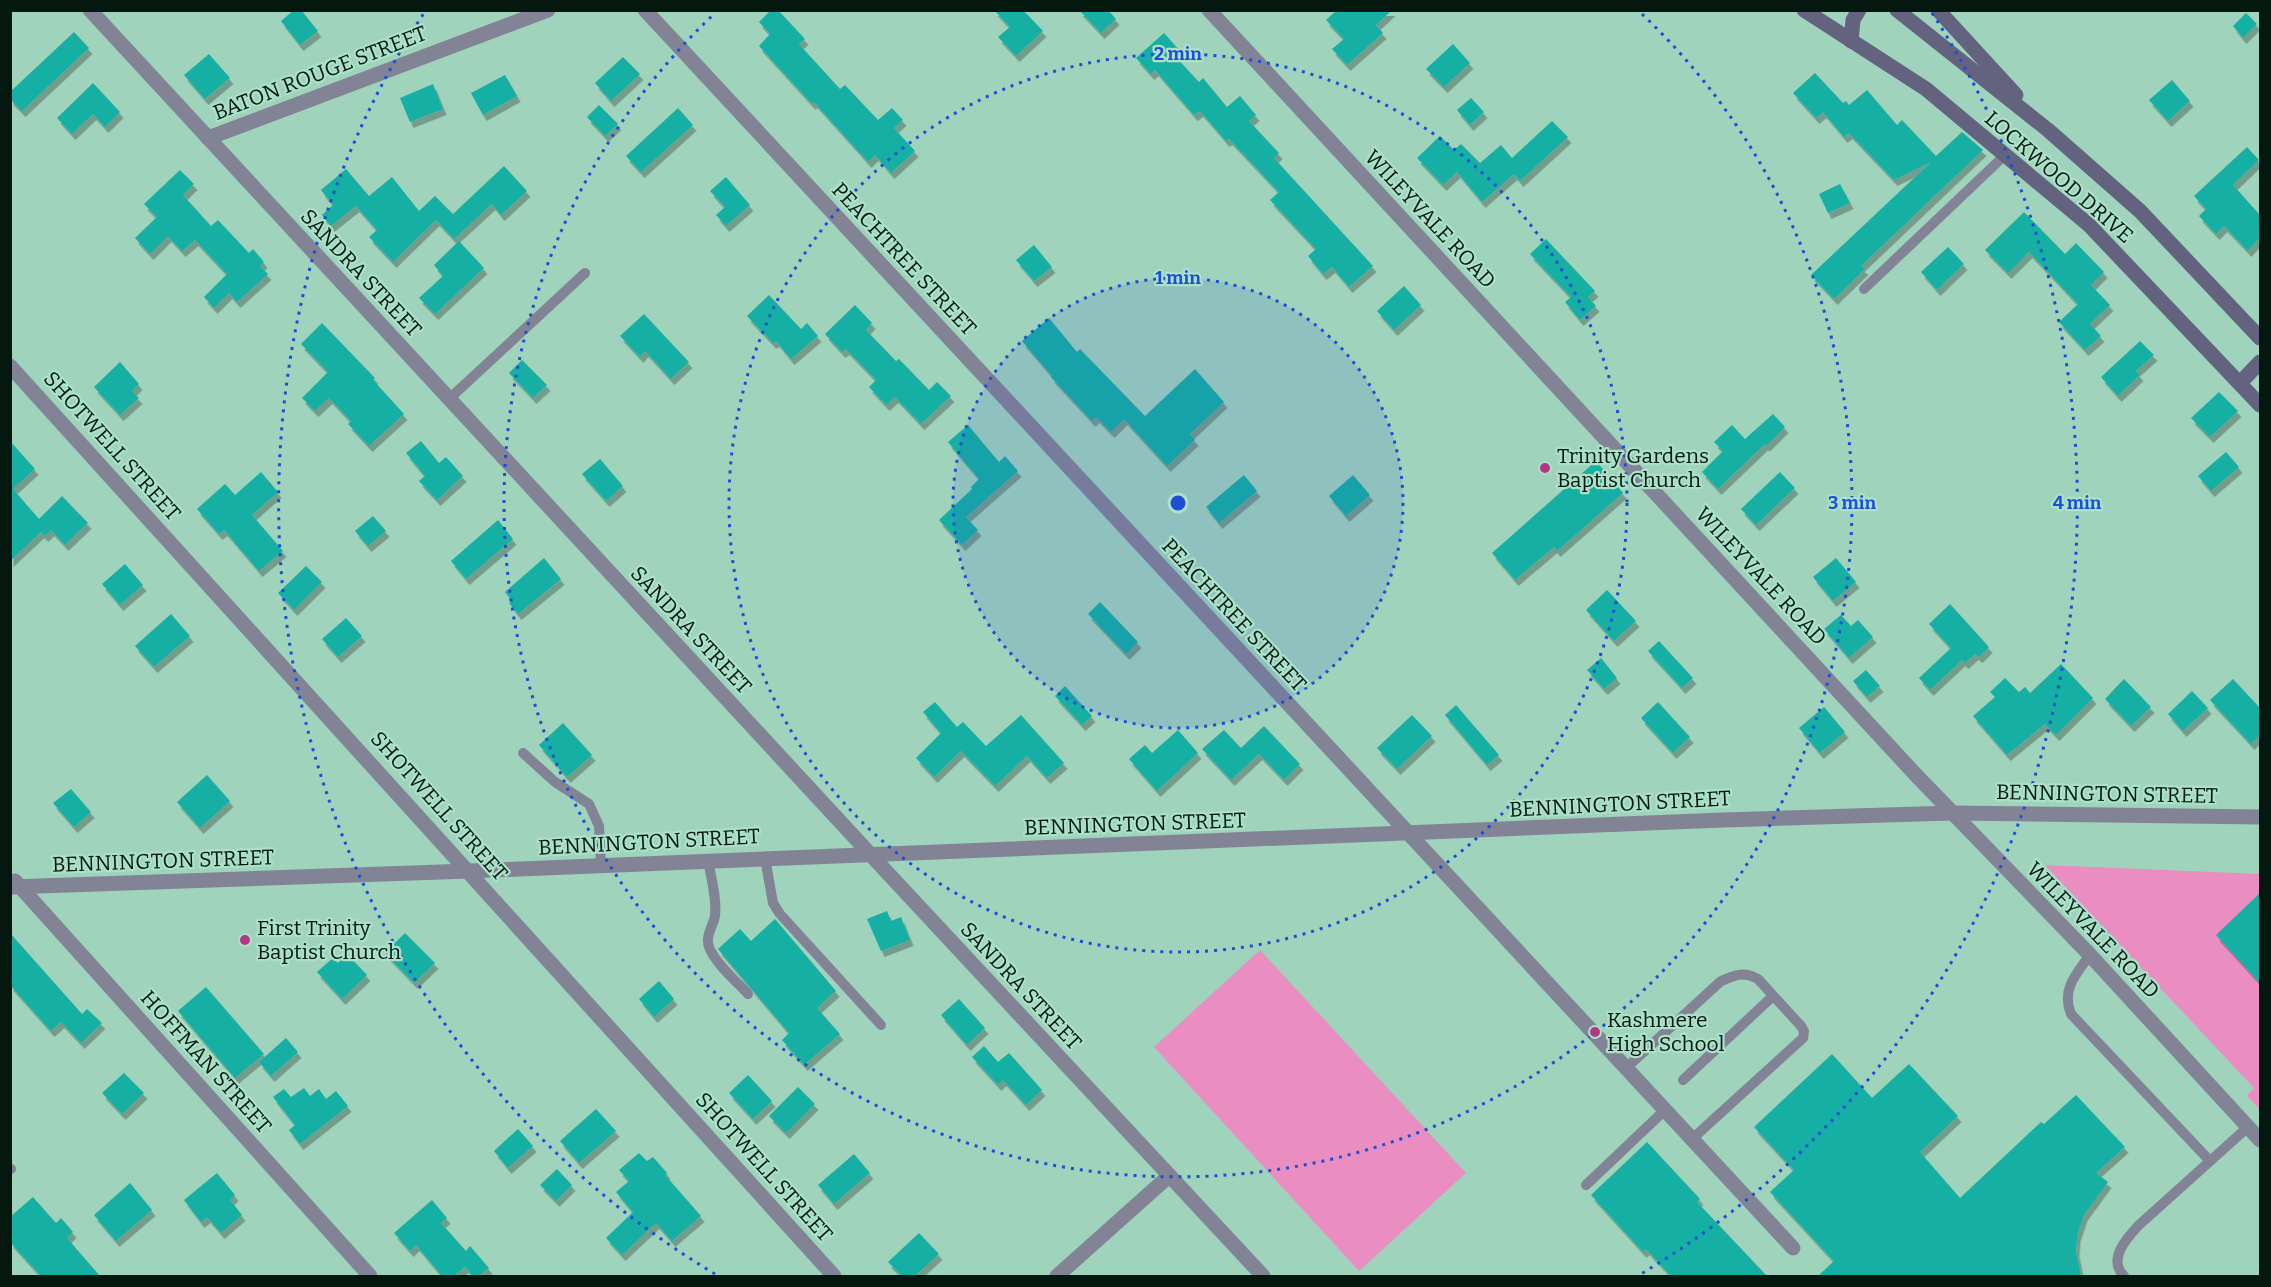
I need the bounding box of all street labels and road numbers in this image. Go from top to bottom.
street label: BATON ROUGE STREET [210,20,430,126]
street label: LOCKWOOD DRIVE [1979,105,2139,249]
street label: WILEYVALE ROAD [1359,144,1501,294]
street label: PEACHTREE STREET [826,177,982,341]
street label: SANDRA STREET [295,204,427,342]
street label: SHOTWELL STREET [38,366,186,526]
street label: WILEYVALE ROAD [1690,501,1832,651]
street label: PEACHTREE STREET [1156,533,1312,697]
street label: SANDRA STREET [625,561,757,699]
street label: SHOTWELL STREET [365,726,513,886]
street label: BENNINGTON STREET [1996,779,2218,809]
street label: BENNINGTON STREET [1508,785,1732,823]
street label: BENNINGTON STREET [1024,807,1246,841]
street label: BENNINGTON STREET [537,823,761,861]
street label: BENNINGTON STREET [52,844,274,878]
street label: WILEYVALE ROAD [2021,856,2165,1004]
street label: SANDRA STREET [955,917,1087,1055]
street label: HOFFMAN STREET [135,985,277,1139]
street label: SHOTWELL STREET [690,1087,838,1247]

